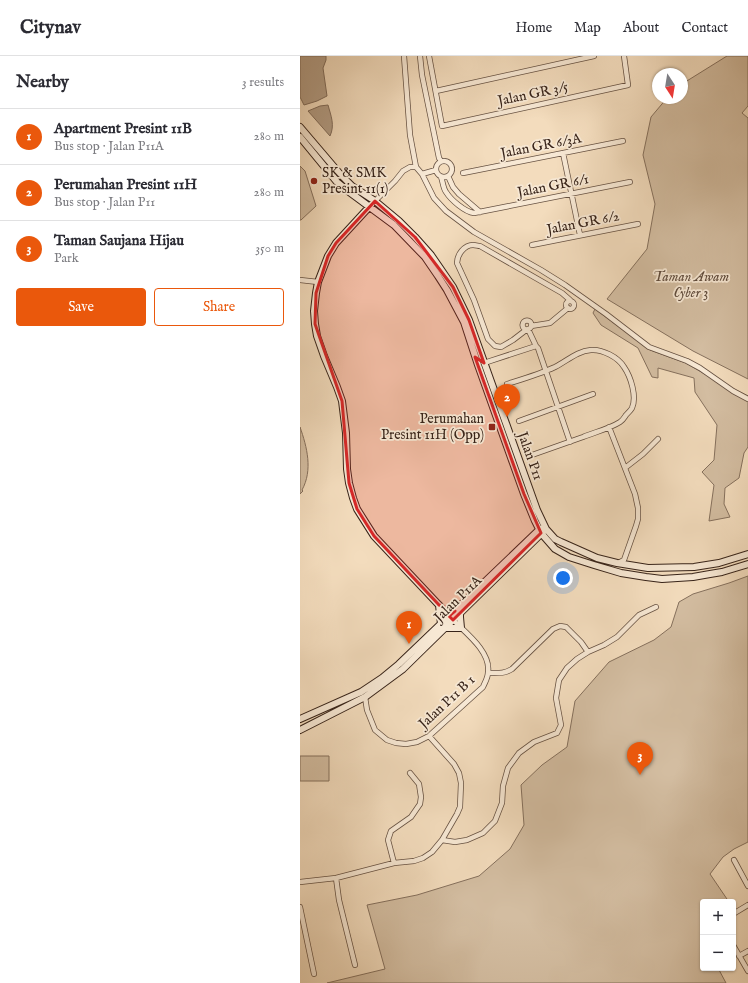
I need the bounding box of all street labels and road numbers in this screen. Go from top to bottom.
street label: Jalan GR 3/5 [494,78,570,111]
street label: Jalan GR 6/3A [497,129,583,163]
street label: Jalan GR 6/1 [514,170,590,202]
street label: Jalan GR 6/2 [543,207,621,239]
street label: Jalan P11 [512,427,547,483]
street label: Jalan P11A [429,571,486,628]
street label: Jalan P11 B 1 [413,671,479,734]

